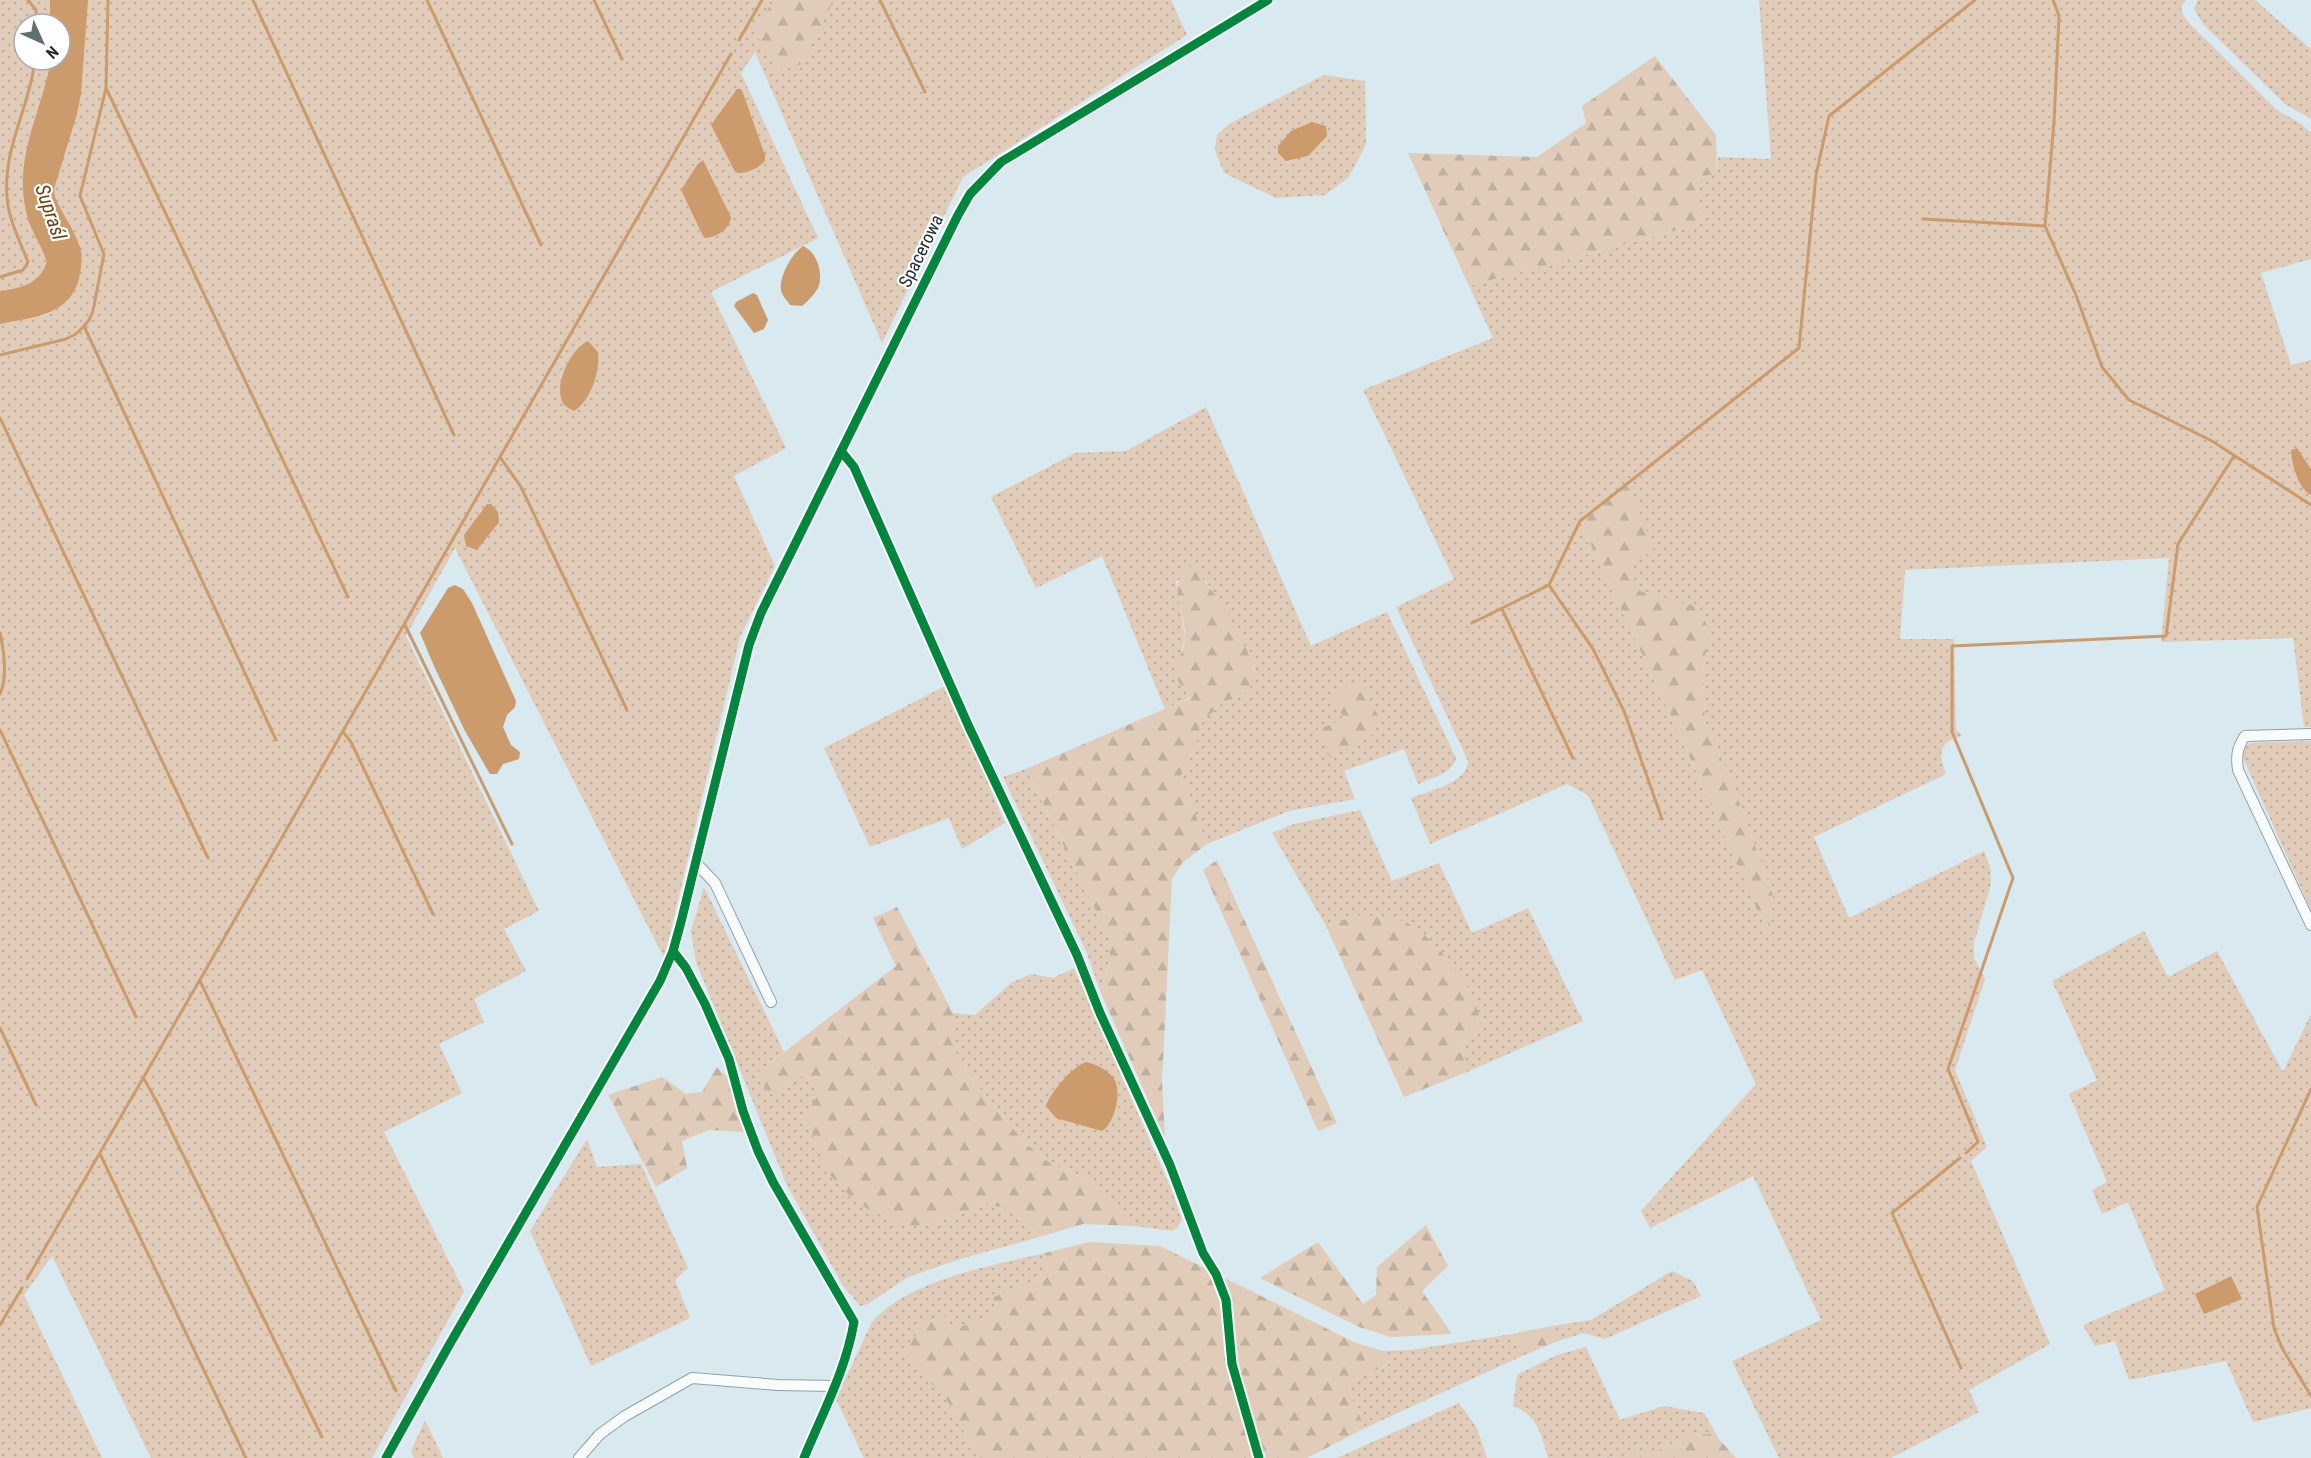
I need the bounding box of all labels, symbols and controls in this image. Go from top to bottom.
north arrow [12,12,72,72]
text: N [42,42,62,62]
water label: Supraśl [30,181,72,243]
street label: Spacerowa [894,211,947,291]

